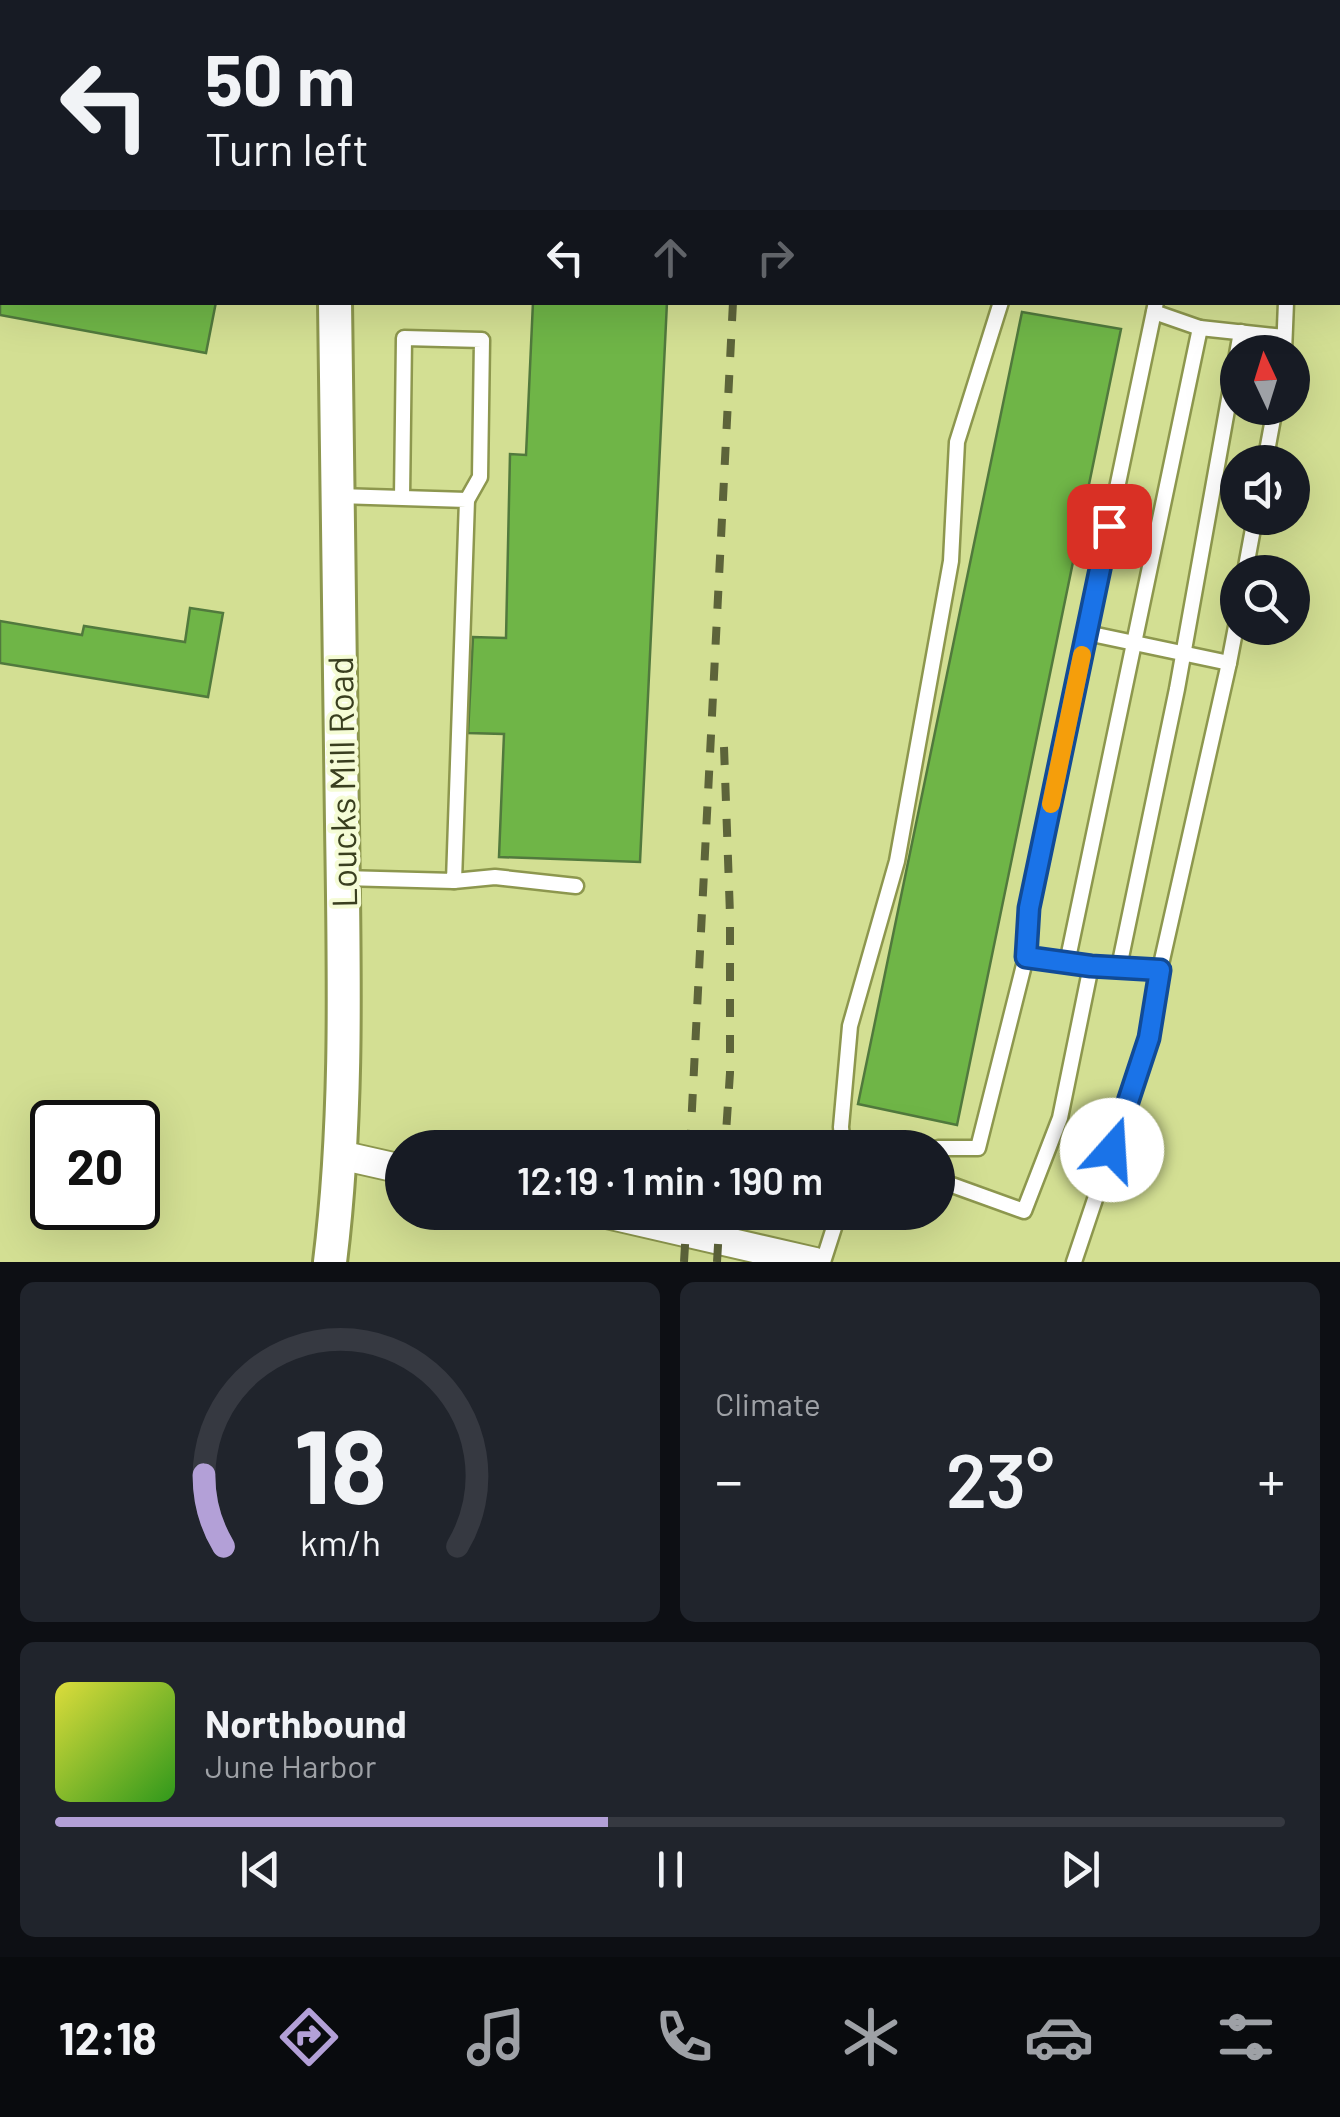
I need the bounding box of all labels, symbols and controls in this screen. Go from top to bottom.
text: 50 m [205,36,355,120]
icon: left [40,40,170,170]
text: Turn left [205,121,369,175]
icon: left [538,230,593,285]
icon: ahead [643,230,698,285]
icon: right [748,230,803,285]
north arrow [1220,335,1310,425]
map controls [1220,335,1310,645]
button: sound [1220,445,1310,535]
pin [1067,484,1152,569]
icon: arrive [1082,499,1137,554]
button: search [1220,555,1310,645]
street label: Loucks Mill Road [318,656,364,908]
position arrow [1060,1098,1164,1202]
speed limit sign: 20 [30,1100,160,1230]
text: 12:19 · 1 min · 190 m [517,1157,823,1203]
text: Climate [715,1384,821,1422]
text: 18 [293,1400,387,1525]
text: 23° [946,1433,1054,1523]
text: − [715,1446,743,1512]
text: + [1257,1446,1285,1512]
text: km/h [300,1520,380,1563]
text: Northbound [205,1700,407,1746]
text: June Harbor [205,1746,376,1784]
icon: previous [233,1842,288,1897]
icon: pause [643,1842,698,1897]
icon: next [1053,1842,1108,1897]
icon: directions [274,2002,344,2072]
icon: music [461,2002,531,2072]
icon: phone [649,2002,719,2072]
icon: climate [836,2002,906,2072]
icon: car [1024,2002,1094,2072]
icon: filters [1211,2002,1281,2072]
text: 12:18 [59,2010,157,2064]

